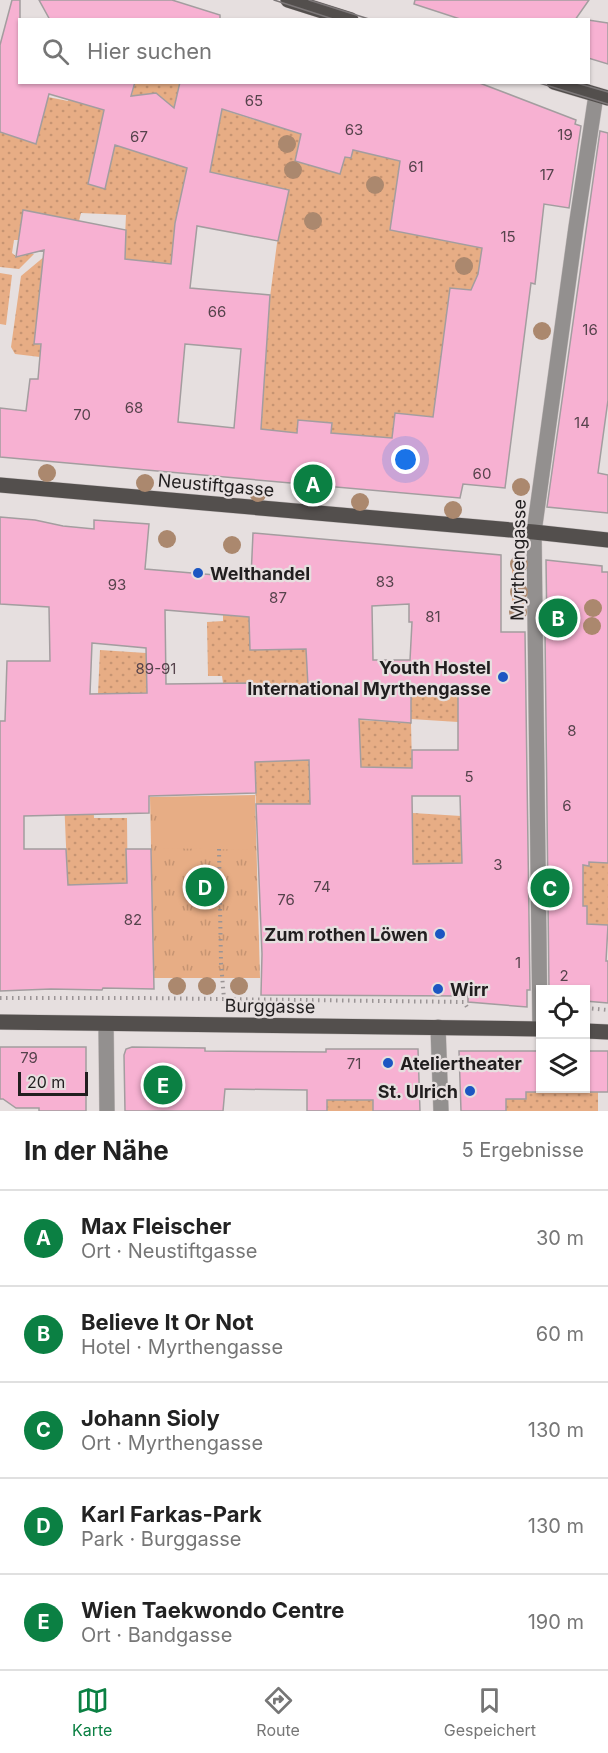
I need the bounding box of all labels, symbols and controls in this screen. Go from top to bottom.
search box [18,18,590,84]
icon: search [39,35,72,68]
text: Hier suchen [87,38,212,64]
house number: 65 [245,91,263,110]
house number: 63 [345,120,363,139]
house number: 19 [557,125,573,144]
house number: 67 [130,127,148,146]
house number: 61 [408,157,424,176]
house number: 17 [540,165,554,184]
house number: 15 [500,227,516,246]
house number: 66 [208,302,226,321]
house number: 16 [582,320,598,339]
house number: 68 [125,398,143,417]
house number: 70 [73,405,91,424]
house number: 14 [574,413,590,432]
your location [391,445,420,474]
pin: A [294,462,332,506]
house number: 60 [473,464,491,483]
street label: Neustiftgasse [157,469,275,501]
street label: Myrthengasse [506,499,530,621]
place label: Welthandel [210,563,310,584]
marker: Welthandel [191,566,205,580]
house number: 83 [376,572,394,591]
house number: 93 [108,575,126,594]
house number: 87 [269,588,287,607]
pin: B [538,596,578,640]
house number: 81 [425,607,441,626]
place label: Youth Hostel International Myrthengasse [247,657,491,699]
house number: 89-91 [136,659,176,678]
marker: Youth Hostel International Myrthengasse [496,670,510,684]
house number: 8 [567,721,577,740]
house number: 5 [464,767,474,786]
house number: 6 [562,796,572,815]
house number: 3 [493,855,503,874]
pin: D [186,864,224,910]
pin: C [530,866,570,910]
house number: 74 [313,877,331,896]
house number: 76 [277,890,295,909]
house number: 82 [124,910,142,929]
place label: Zum rothen Löwen [264,924,428,945]
marker: Zum rothen Löwen [433,927,447,941]
house number: 1 [515,953,521,972]
house number: 2 [559,966,569,985]
place label: Wirr [450,979,488,1000]
marker: Wirr [431,982,445,996]
map controls [536,985,590,1093]
button: locate [536,985,590,1039]
street label: Burggasse [225,995,315,1017]
button: layers [536,1039,590,1093]
house number: 79 [20,1048,38,1067]
place label: Ateliertheater [400,1053,522,1074]
house number: 71 [347,1054,361,1073]
marker: Ateliertheater [381,1056,395,1070]
pin: E [144,1062,182,1108]
scale bar [18,1069,88,1096]
text: 20 m [27,1072,65,1092]
place label: St. Ulrich [378,1081,458,1102]
marker: St. Ulrich [463,1084,477,1098]
text: In der Nähe [24,1135,169,1166]
text: 5 Ergebnisse [461,1138,584,1162]
text: Max Fleischer [81,1213,231,1239]
text: A [36,1226,51,1250]
text: 30 m [536,1226,584,1250]
text: Ort · Neustiftgasse [81,1239,258,1263]
text: Believe It Or Not [81,1309,254,1335]
text: B [37,1322,50,1346]
text: 60 m [536,1322,584,1346]
text: Hotel · Myrthengasse [81,1335,283,1359]
text: Johann Sioly [81,1405,220,1431]
text: C [36,1418,51,1442]
text: 130 m [528,1418,584,1442]
text: Ort · Myrthengasse [81,1431,263,1455]
text: Karl Farkas-Park [81,1501,262,1527]
text: D [36,1514,51,1538]
text: 130 m [528,1514,584,1538]
text: Park · Burggasse [81,1527,241,1551]
text: Wien Taekwondo Centre [81,1597,344,1623]
text: E [37,1610,50,1634]
text: 190 m [528,1610,584,1634]
text: Ort · Bandgasse [81,1623,232,1647]
tab: Karte [72,1684,112,1740]
tab: Route [256,1684,300,1740]
tab: Gespeichert [444,1684,536,1740]

